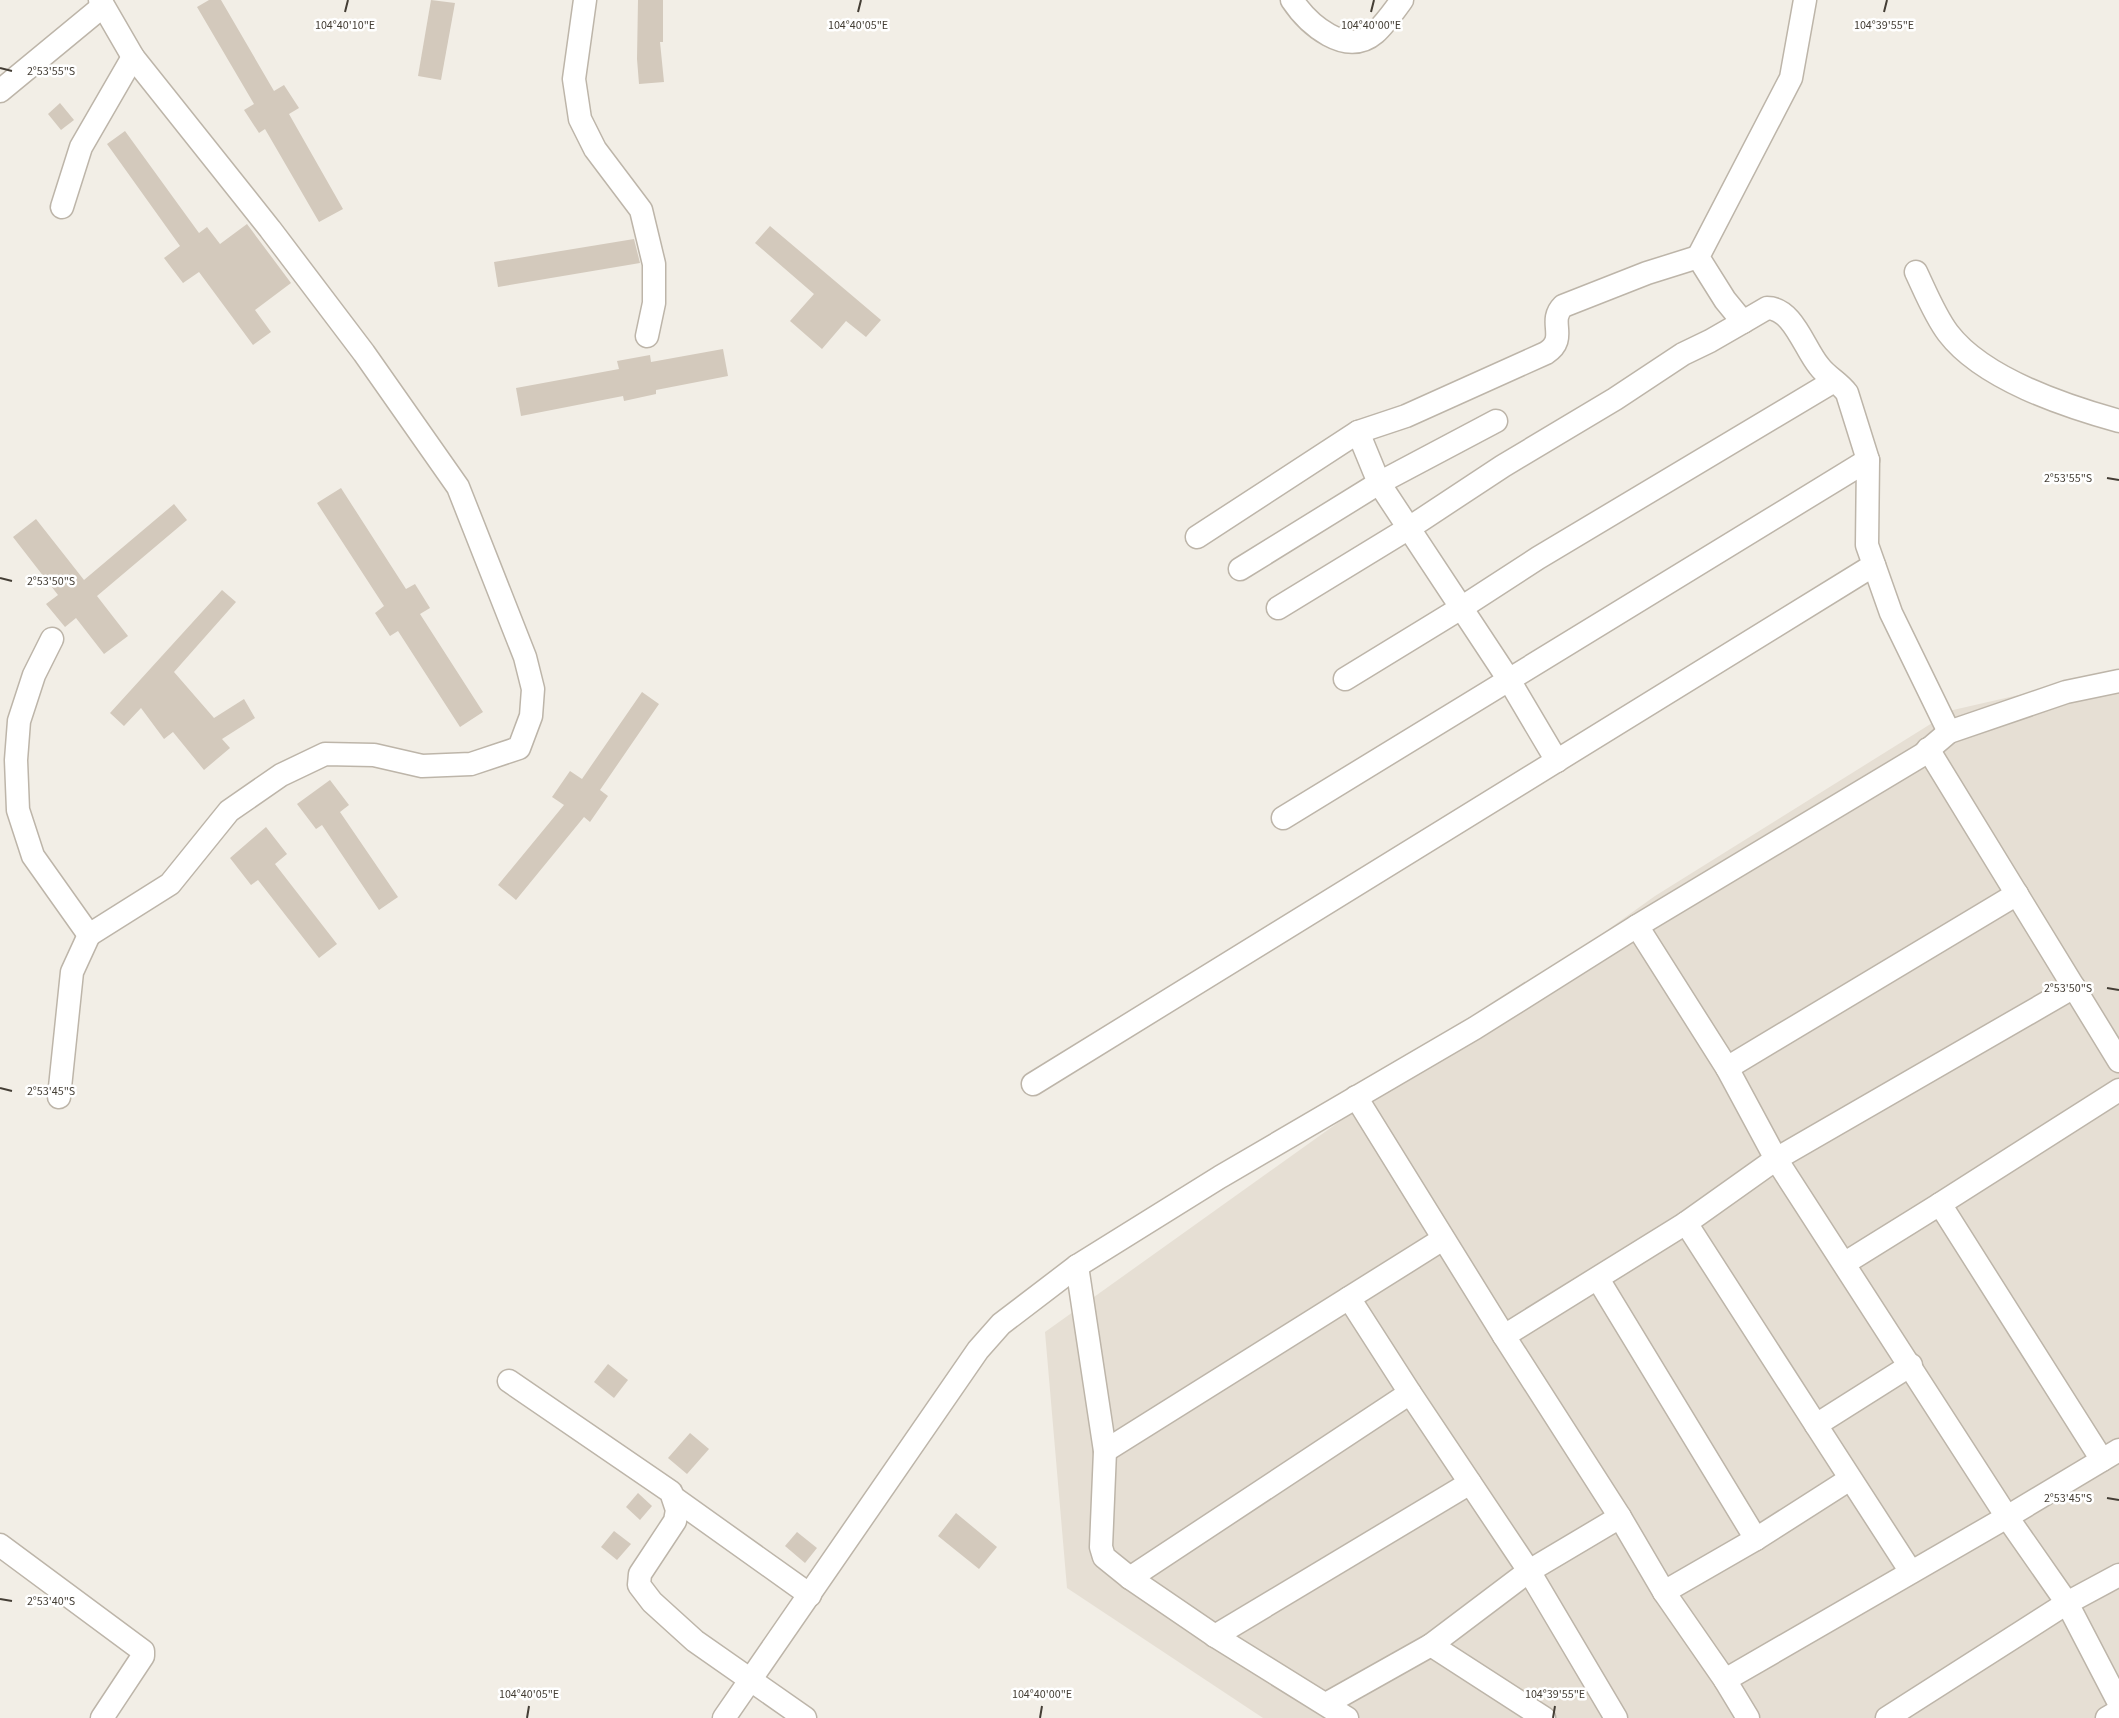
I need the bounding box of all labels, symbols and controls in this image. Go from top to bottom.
text: 104°40'10"E [315,17,375,34]
text: 104°40'05"E [828,17,888,34]
text: 104°40'00"E [1341,17,1401,34]
text: 104°39'55"E [1854,17,1914,34]
text: 2°53'55"S [27,63,75,80]
text: 2°53'55"S [2044,470,2092,487]
text: 2°53'50"S [27,573,75,590]
text: 2°53'50"S [2044,980,2092,997]
text: 2°53'45"S [27,1083,75,1100]
text: 2°53'45"S [2044,1490,2092,1507]
text: 2°53'40"S [27,1593,75,1610]
text: 104°40'05"E [499,1686,559,1703]
text: 104°40'00"E [1012,1686,1072,1703]
text: 104°39'55"E [1525,1686,1585,1703]

